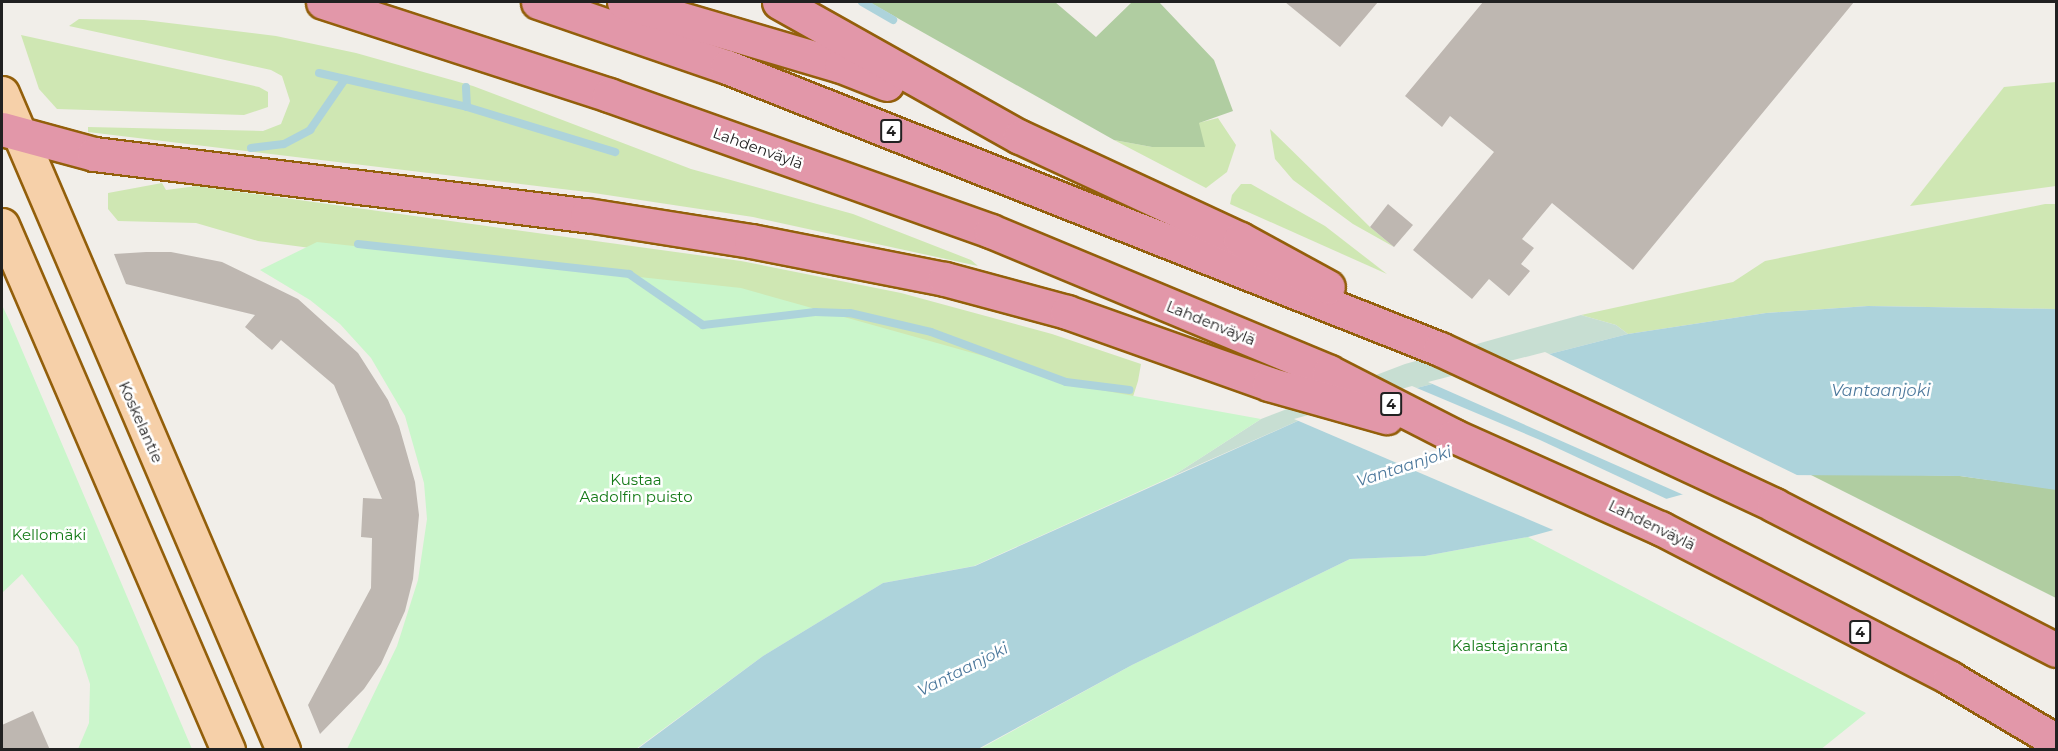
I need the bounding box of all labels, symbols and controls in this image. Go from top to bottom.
road number: 4 [879,120,903,142]
street label: Lahdenväylä [711,123,805,173]
street label: Lahdenväylä [1164,297,1258,349]
street label: Koskelantie [115,379,167,465]
water label: Vantaanjoki [1832,381,1930,401]
road number: 4 [1379,393,1403,415]
water label: Vantaanjoki [1354,443,1454,491]
park label: Kustaa Aadolfin puisto [579,470,693,505]
street label: Lahdenväylä [1606,496,1698,554]
park label: Kellomäki [12,526,86,544]
road number: 4 [1848,621,1872,643]
park label: Kalastajanranta [1452,637,1568,655]
water label: Vantaanjoki [915,639,1011,701]

